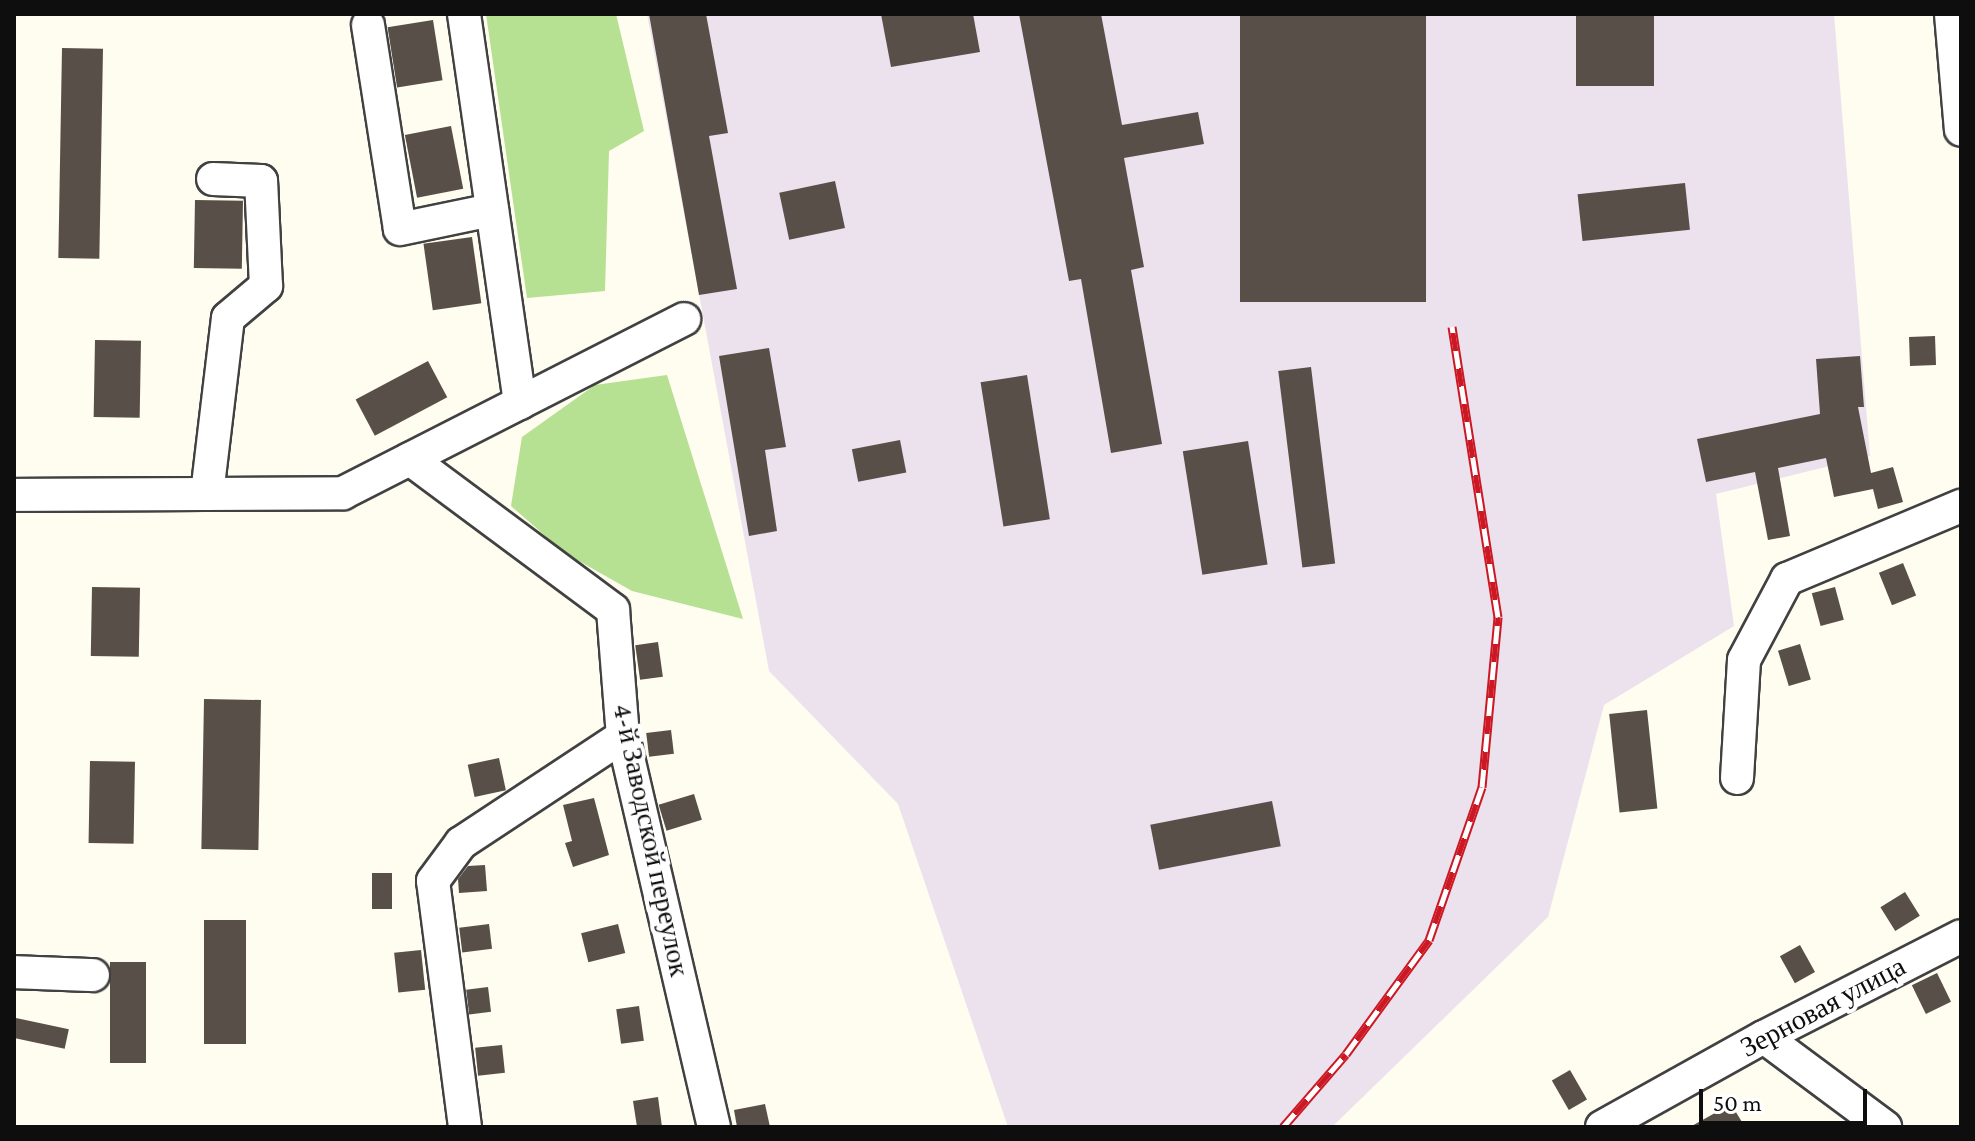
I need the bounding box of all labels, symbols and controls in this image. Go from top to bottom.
street label: 4-й Заводской переулок [606,701,696,979]
street label: Зерновая улица [1735,949,1911,1065]
scale bar [1703,1073,1871,1123]
text: 50 m [1713,1089,1762,1116]

